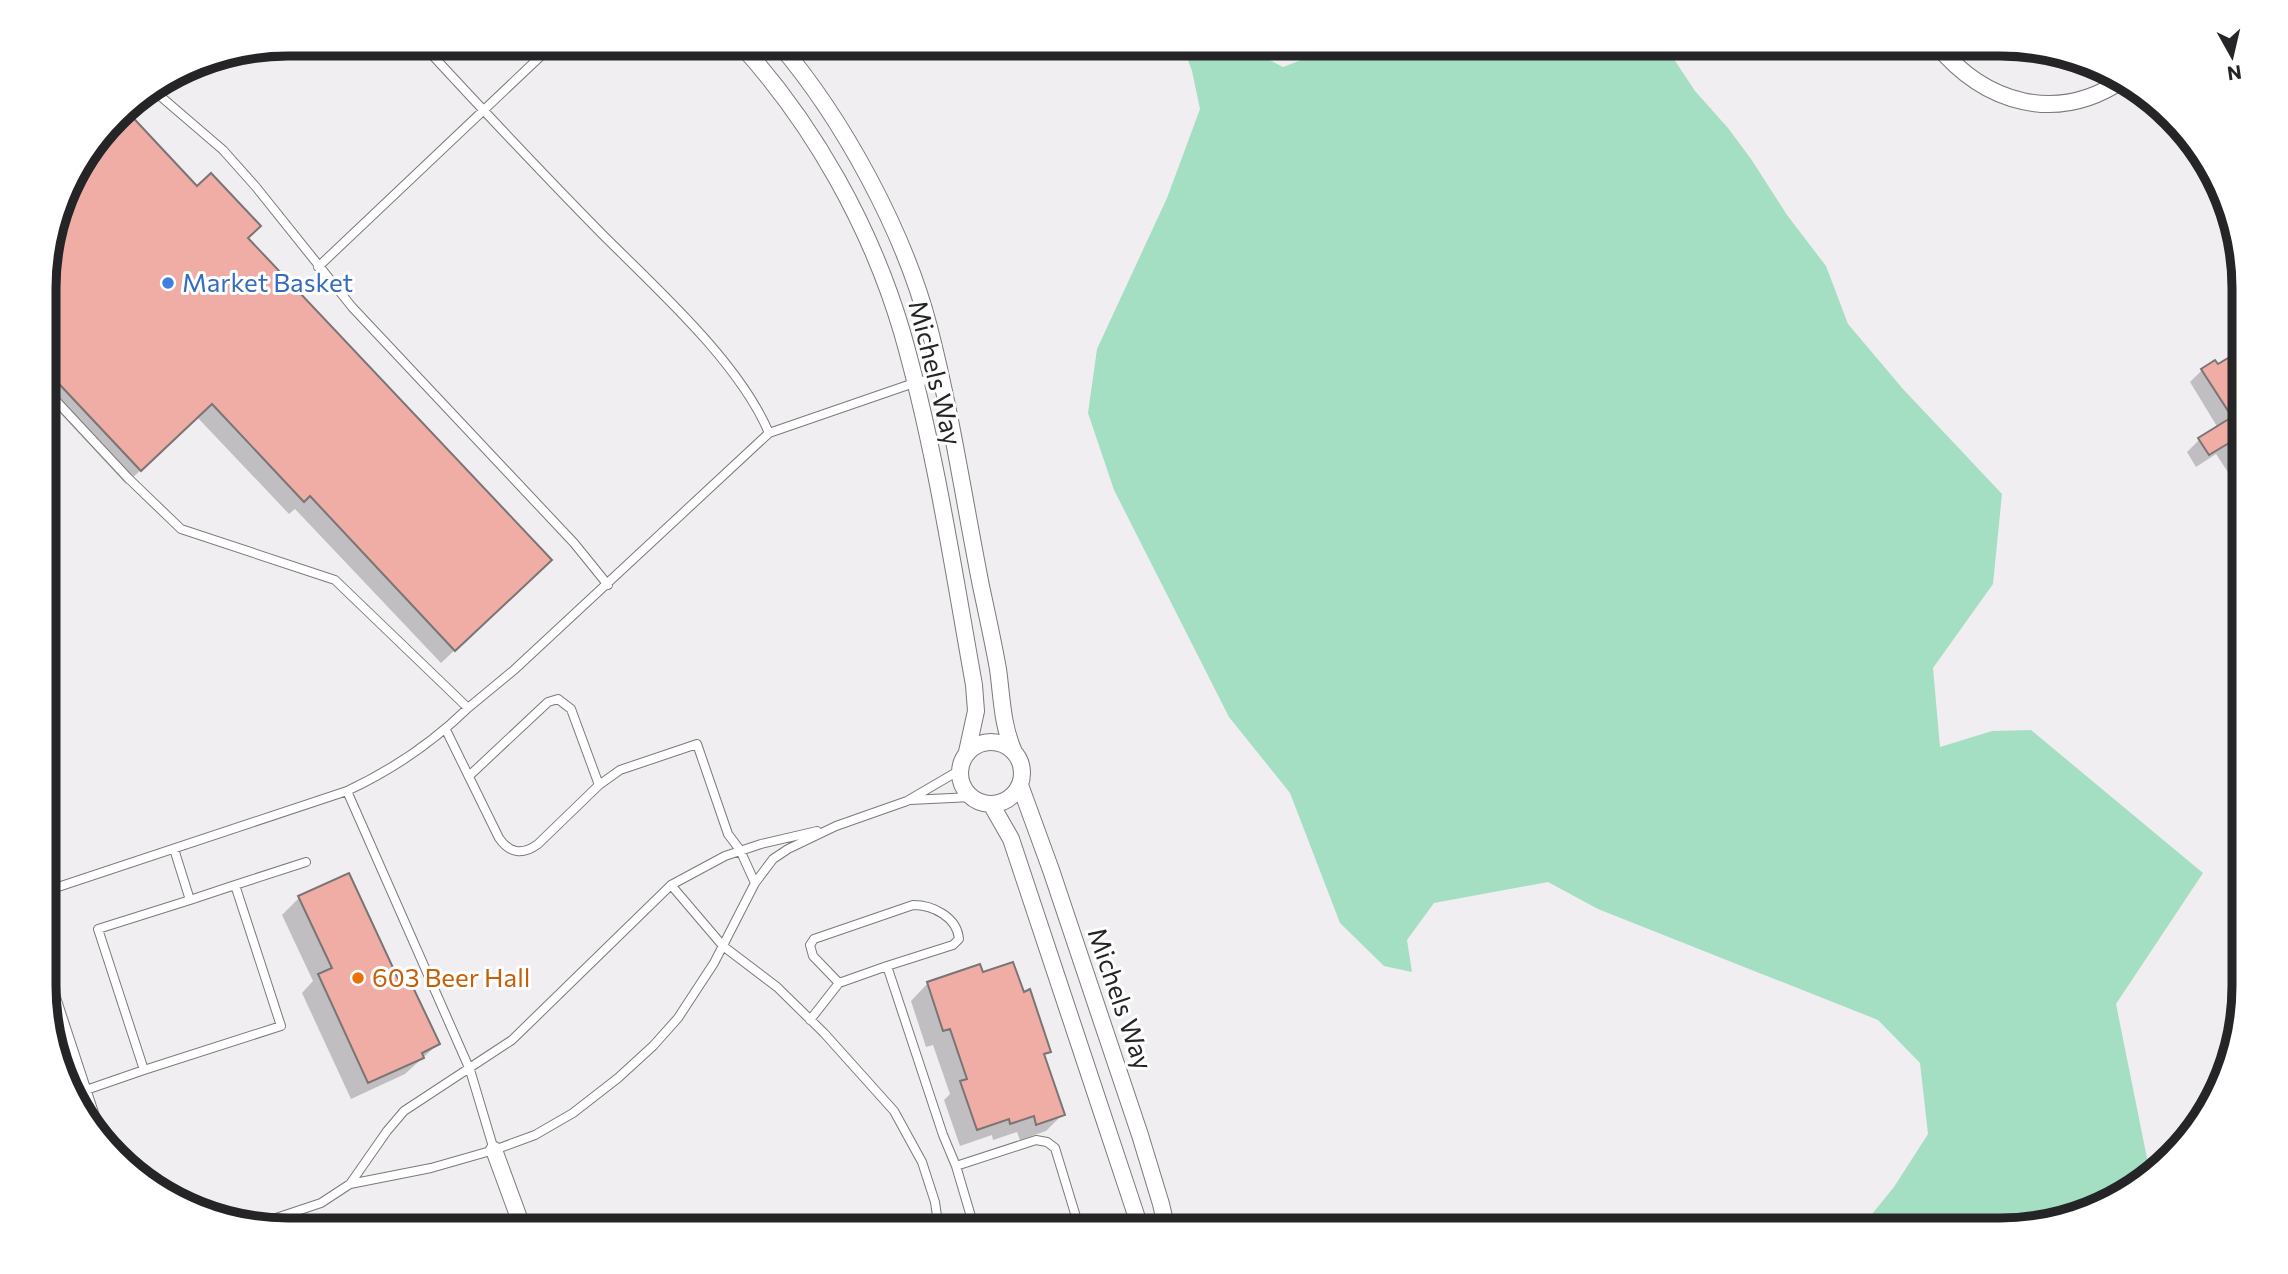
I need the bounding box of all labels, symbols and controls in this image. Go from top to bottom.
north arrow [2197,21,2267,91]
text: N [2226,61,2243,86]
place label: Market Basket [182,266,353,297]
marker: Market Basket [160,275,176,291]
street label: Michels Way [903,297,969,448]
street label: Michels Way [1083,923,1160,1074]
place label: 603 Beer Hall [372,961,530,992]
marker: 603 Beer Hall [350,970,366,986]

